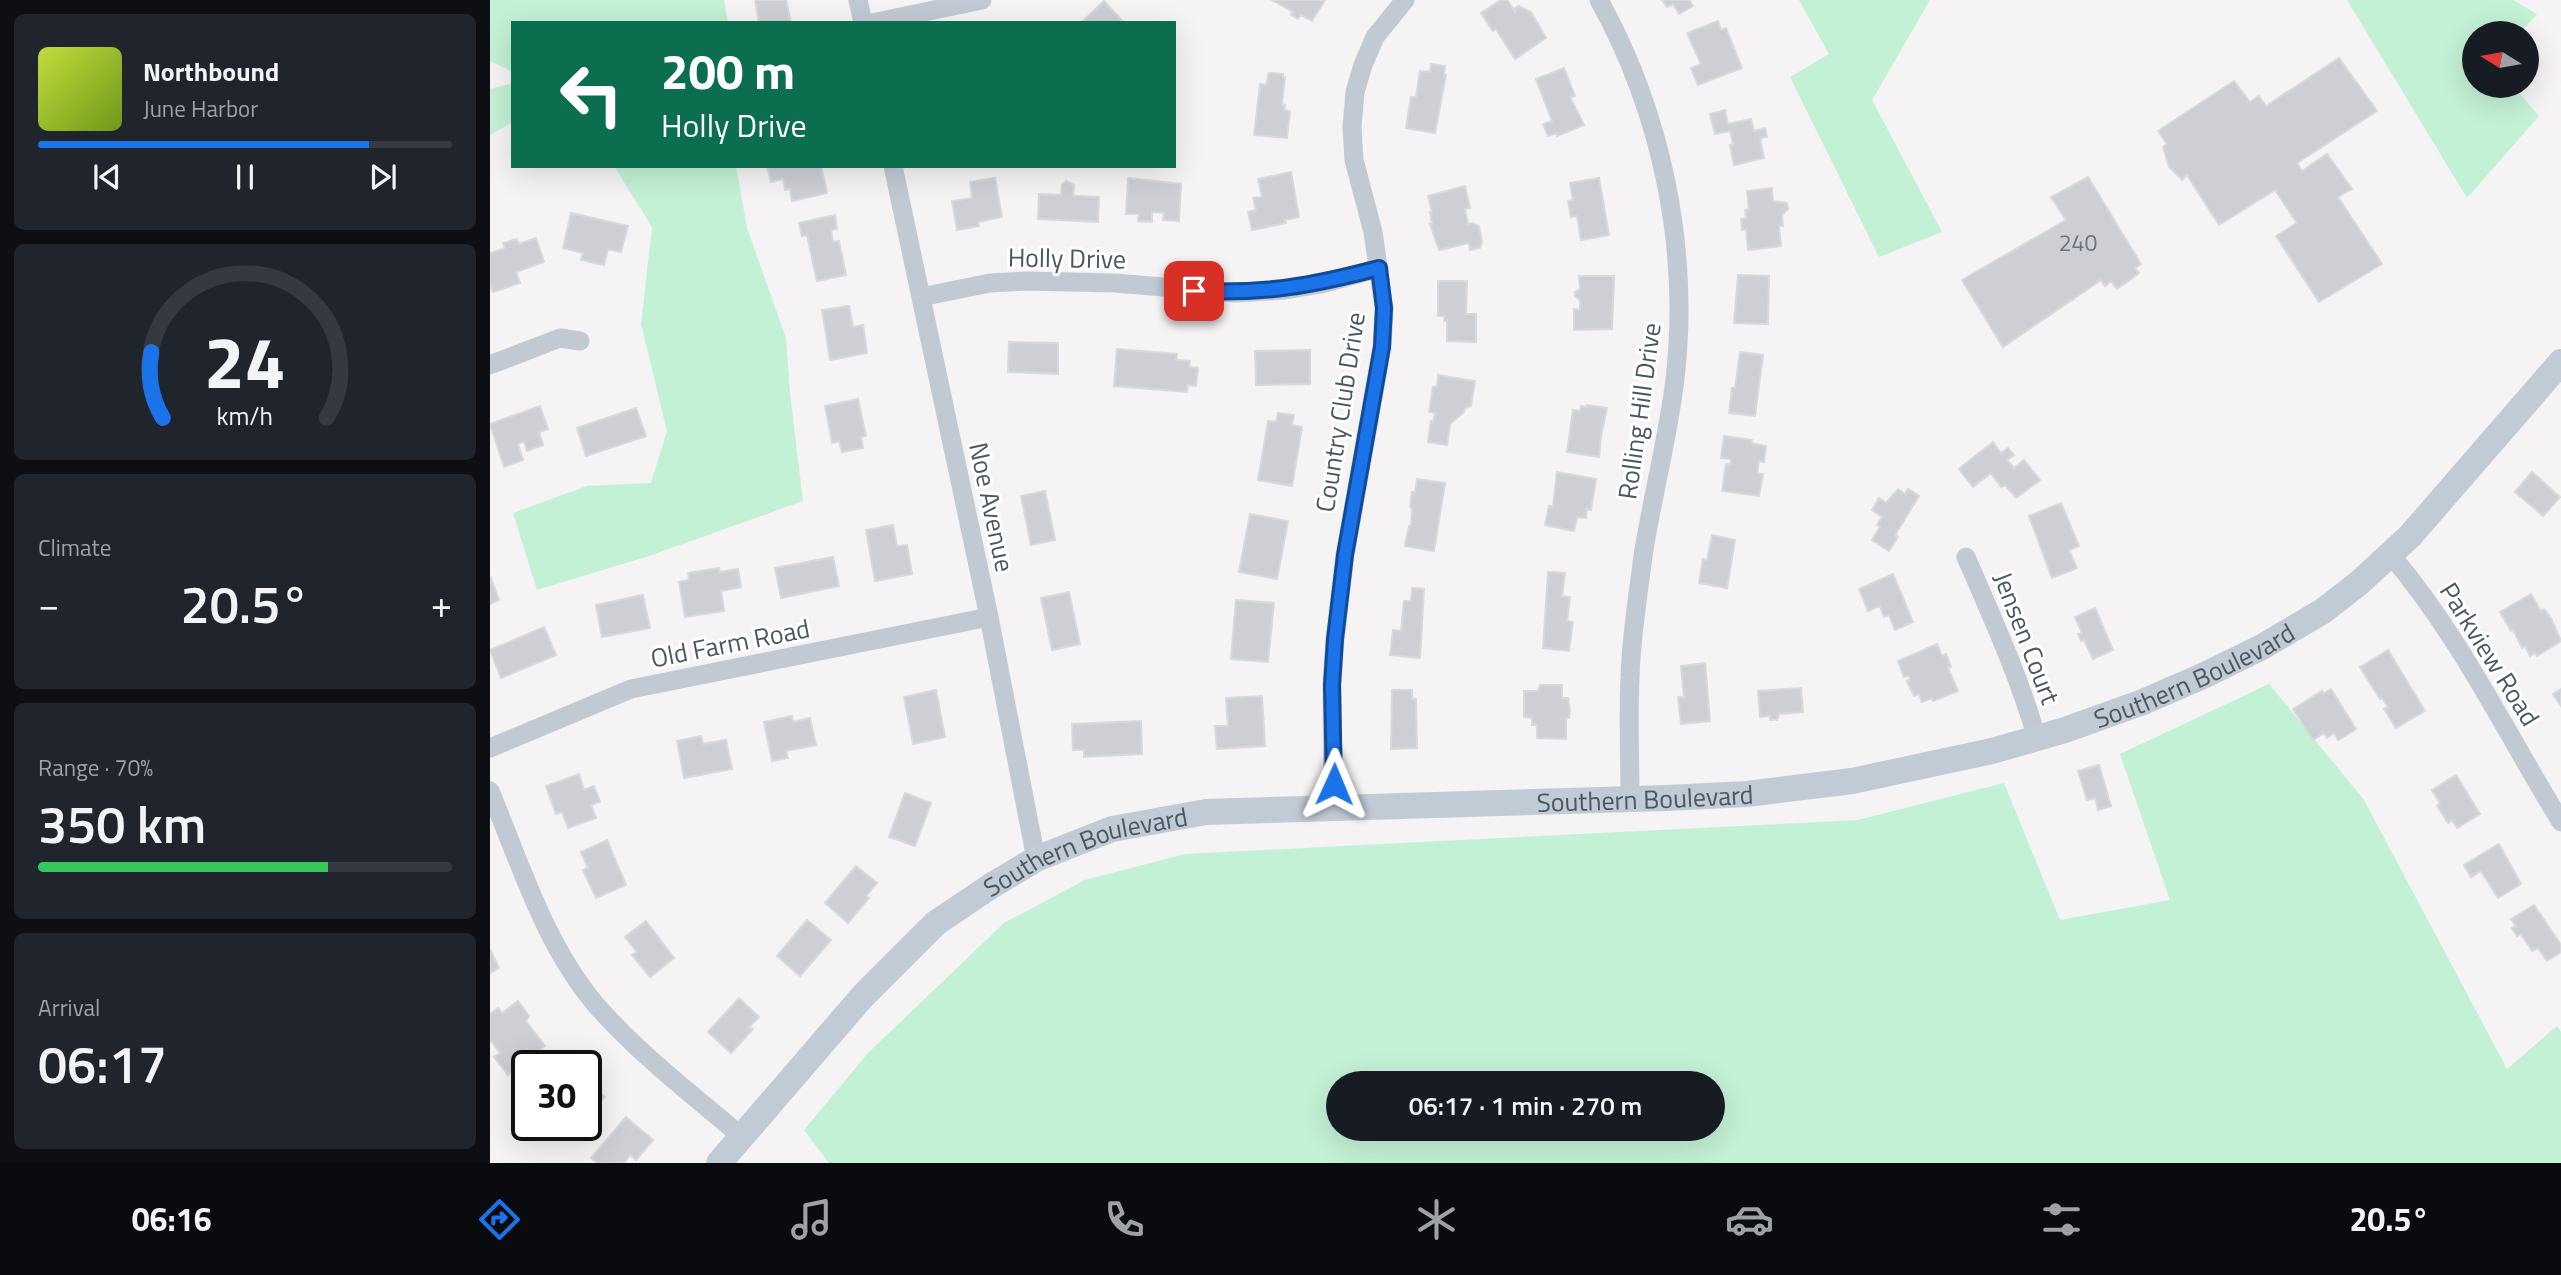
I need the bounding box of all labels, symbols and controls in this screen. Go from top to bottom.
north arrow [2462,21,2539,98]
map controls [2462,21,2539,98]
text: 200 m [661,33,795,108]
icon: left [546,49,637,140]
text: Northbound [143,52,279,91]
text: June Harbor [143,91,258,126]
text: Holly Drive [661,101,807,149]
icon: previous [88,158,126,196]
icon: pause [226,158,264,196]
icon: next [364,158,402,196]
house number: 240 [2059,225,2097,260]
street label: Holly Drive [1008,237,1126,279]
pin [1164,261,1224,321]
icon: arrive [1175,272,1213,310]
text: 24 [204,306,286,416]
street label: Country Club Drive [1305,309,1375,515]
street label: Rolling Hill Drive [1607,320,1671,502]
text: km/h [217,396,273,434]
street label: Noe Avenue [959,439,1025,575]
text: Climate [38,530,111,565]
text: 20.5° [181,564,309,643]
street label: Jensen Court [1984,566,2070,710]
text: − [38,575,59,633]
text: + [431,575,452,633]
street label: Parkview Road [2430,575,2550,733]
street label: Old Farm Road [647,608,813,678]
street label: Southern Boulevard [2088,613,2302,738]
position arrow [1297,747,1371,821]
text: Range · 70% [38,750,153,785]
street label: Southern Boulevard [1536,774,1754,821]
text: 350 km [38,784,206,863]
street label: Southern Boulevard [975,796,1190,906]
text: Arrival [38,990,100,1025]
text: 06:17 [38,1024,167,1103]
speed limit sign: 30 [511,1050,602,1141]
text: 06:17 · 1 min · 270 m [1409,1086,1642,1125]
text: 06:16 [132,1195,212,1243]
icon: directions [475,1195,524,1244]
icon: music [787,1195,836,1244]
icon: phone [1100,1195,1149,1244]
icon: climate [1412,1195,1461,1244]
icon: car [1725,1195,1774,1244]
icon: filters [2037,1195,2086,1244]
text: 20.5° [2349,1195,2429,1243]

